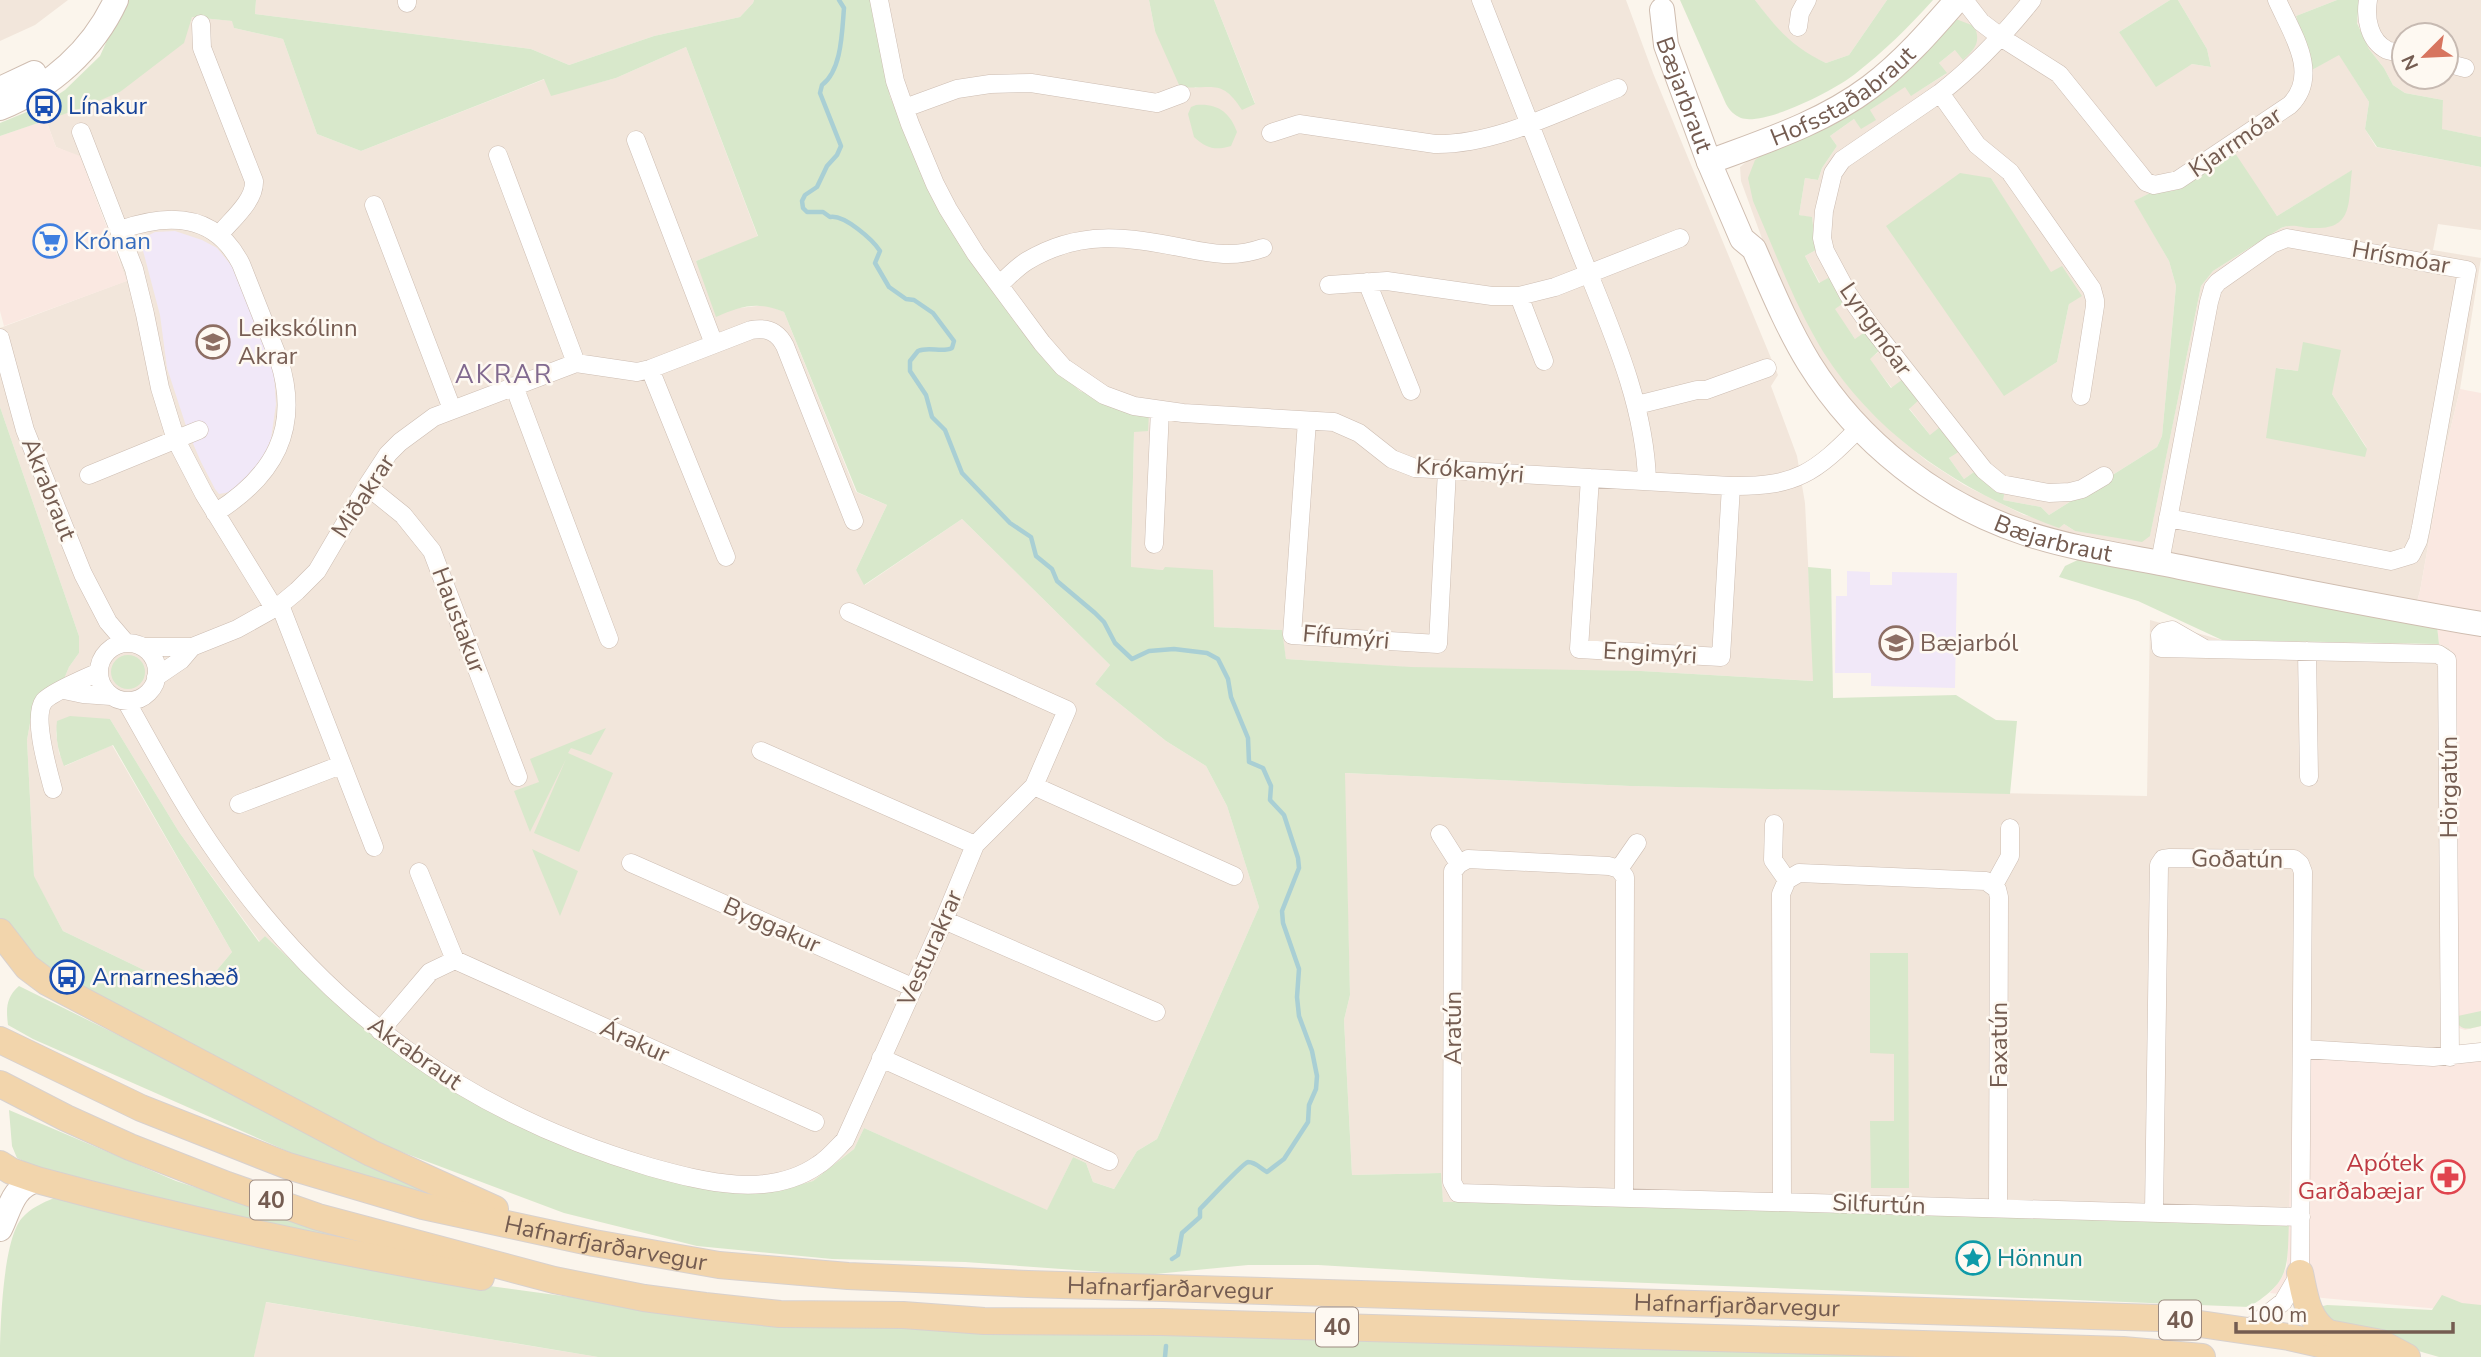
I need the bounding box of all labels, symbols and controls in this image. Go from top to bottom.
north arrow [2390,21,2460,91]
street label: Bæjarbraut [1648,32,1720,157]
street label: Hofsstaðabraut [1765,39,1923,154]
text: N [2396,51,2425,74]
bus stop icon: Línakur [25,87,63,125]
place label: Línakur [68,90,147,122]
street label: Kjarrmóar [2182,99,2288,185]
supermarket icon: Krónan [31,222,69,260]
place label: Krónan [74,225,151,257]
street label: Hrísmóar [2349,233,2453,281]
street label: Lyngmóar [1832,276,1920,382]
place label: Leikskólinn Akrar [238,312,358,372]
school or university icon: Leikskólinn Akrar [194,323,232,361]
district label: AKRAR [455,357,553,392]
street label: Akrabraut [14,433,84,545]
street label: Miðakrar [324,448,402,544]
street label: Krókamýri [1415,449,1525,491]
street label: Bæjarbraut [1989,507,2115,570]
street label: Haustakur [424,562,494,678]
street label: Fífumýri [1301,617,1391,657]
school or university icon: Bæjarból [1877,624,1915,662]
place label: Bæjarból [1920,627,2018,659]
street label: Engimýri [1602,635,1698,671]
street label: Hörgatún [2433,736,2465,838]
street label: Goðatún [2191,842,2283,876]
street label: Vesturakrar [890,884,970,1012]
street label: Byggakur [718,889,826,961]
bus stop icon: Arnarneshæð [48,958,86,996]
place label: Arnarneshæð [92,961,239,993]
street label: Aratún [1437,991,1469,1065]
street label: Faxatún [1983,1002,2015,1088]
street label: Akrabraut [362,1009,469,1097]
street label: Árakur [595,1012,675,1071]
place label: Apótek Garðabæjar [2298,1147,2425,1207]
pharmacy icon: Apótek Garðabæjar [2429,1158,2467,1196]
road number: 40 [250,1180,292,1219]
street label: Silfurtún [1832,1186,1926,1222]
street label: Hafnarfjarðarvegur [501,1208,710,1279]
place icon: Hönnun [1954,1239,1992,1277]
place label: Hönnun [1997,1242,2083,1274]
street label: Hafnarfjarðarvegur [1067,1269,1274,1307]
street label: Hafnarfjarðarvegur [1633,1286,1841,1324]
scale bar [2236,1290,2453,1334]
road number: 40 [2159,1301,2201,1340]
text: 100 m [2246,1301,2307,1329]
road number: 40 [1316,1308,1358,1346]

